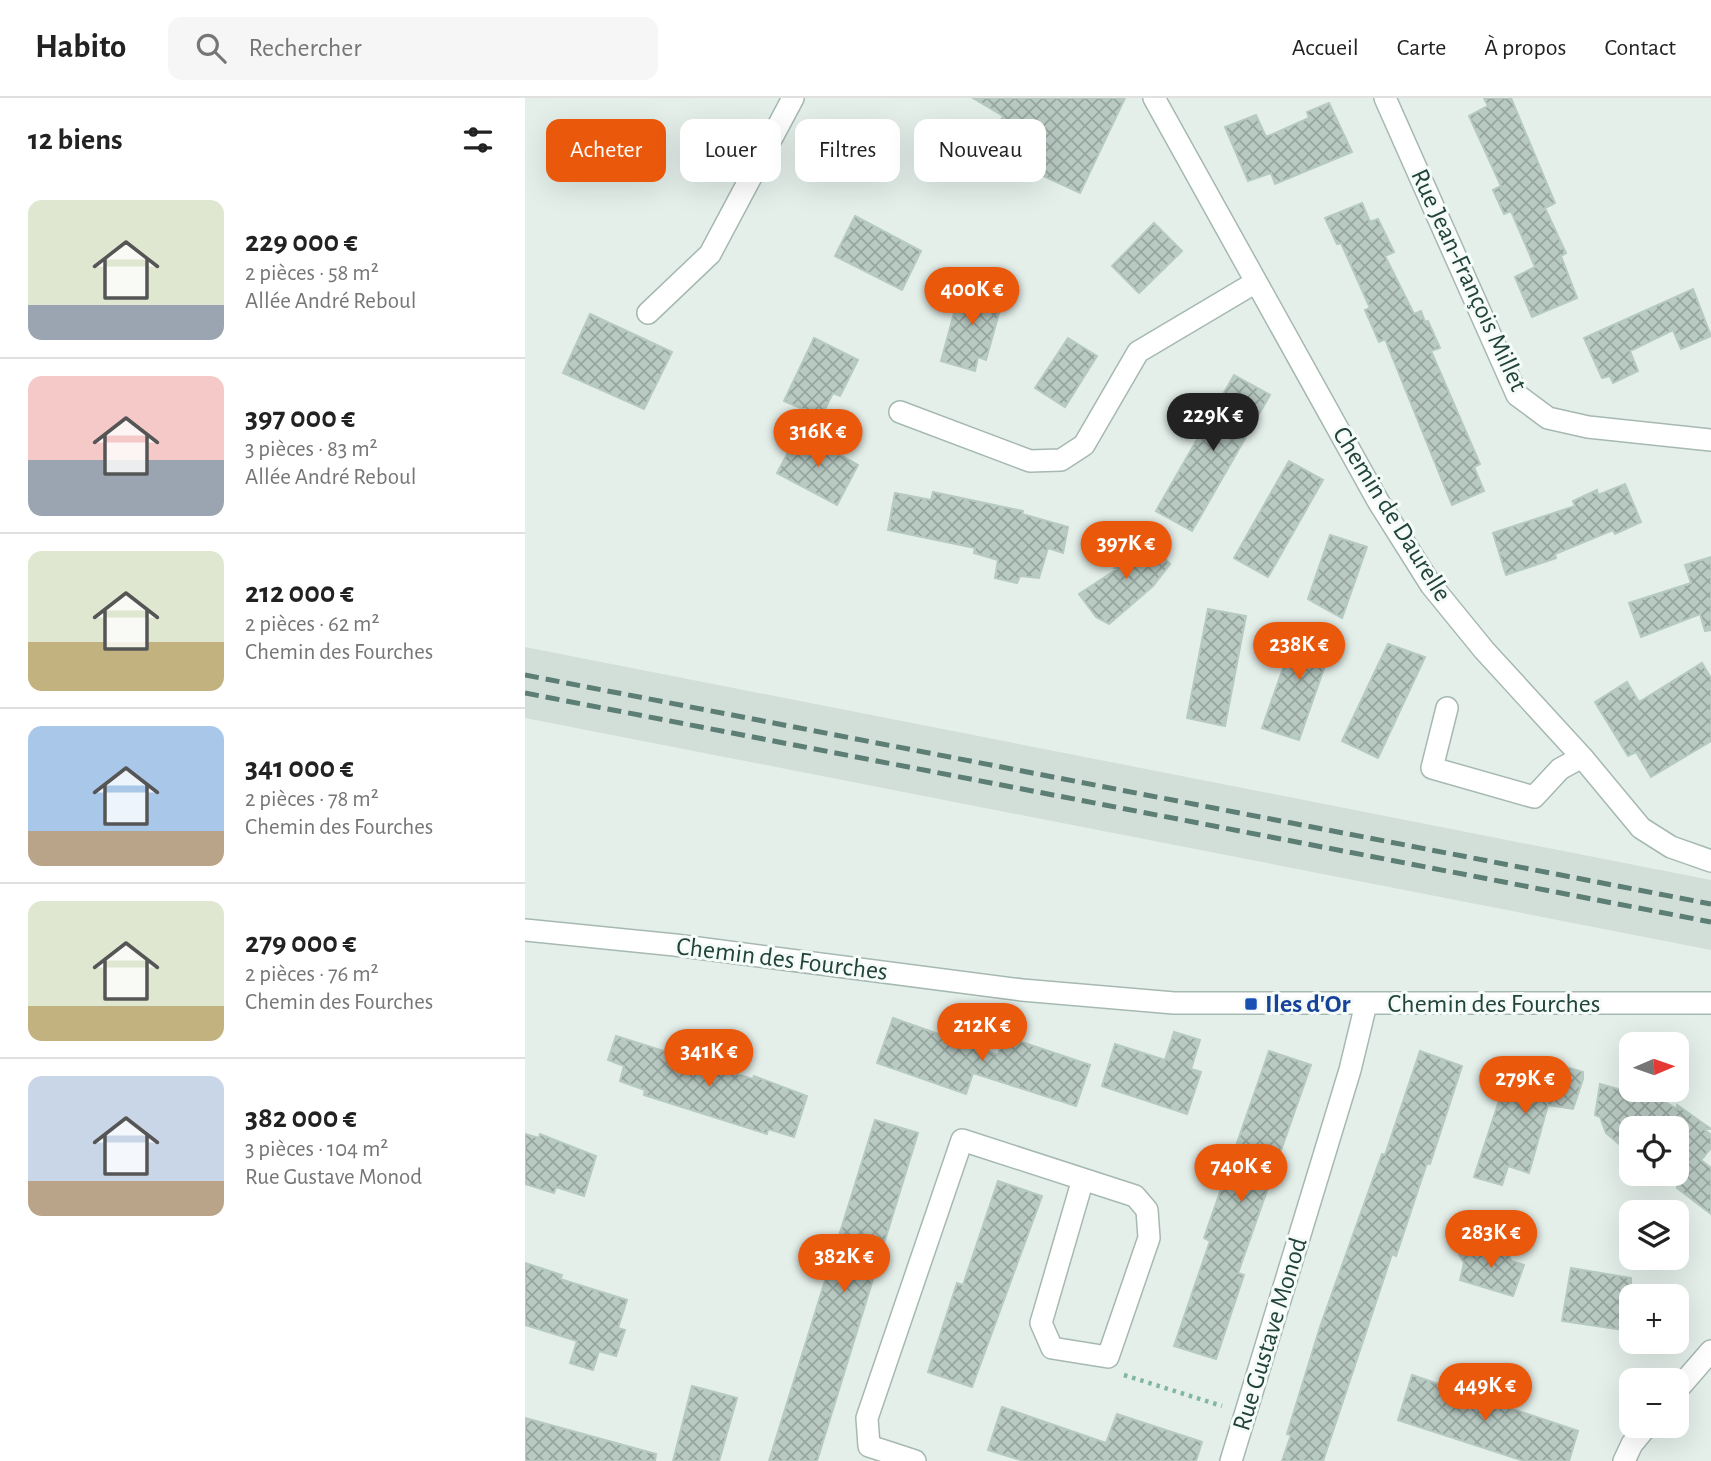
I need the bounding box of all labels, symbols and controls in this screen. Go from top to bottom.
search box [168,17,658,80]
icon: search [192,29,230,67]
text: Habito [35,31,126,64]
text: Rechercher [248,35,362,61]
text: Accueil [1292,36,1359,60]
text: Carte [1397,36,1446,60]
text: À propos [1484,36,1566,60]
text: Contact [1604,36,1676,60]
chip: Acheter [546,119,666,182]
chip: Louer [680,119,781,182]
chip: Filtres [795,119,900,182]
chip: Nouveau [914,119,1046,182]
icon: filters [459,121,497,159]
text: 12 biens [28,125,123,155]
street label: Rue Jean-François Millet [1406,165,1532,395]
text: 229 000 € [245,227,358,257]
icon: home [84,228,168,312]
text: 2 pièces · 58 m² [245,262,379,285]
pin: 400K € [915,268,1029,327]
text: 400K € [940,278,1004,301]
text: Allée André Reboul [245,290,416,313]
pin: 229K € [1156,394,1270,453]
text: 397 000 € [245,403,355,433]
icon: home [84,404,168,488]
text: 229K € [1183,404,1243,427]
pin: 316K € [761,410,875,469]
text: 316K € [790,420,846,443]
street label: Chemin de Daurelle [1328,422,1456,606]
text: 3 pièces · 83 m² [245,438,378,461]
text: Allée André Reboul [245,466,416,489]
pin: 397K € [1069,522,1183,581]
text: 397K € [1097,532,1155,555]
text: 212 000 € [245,578,354,608]
icon: home [84,579,168,663]
text: 2 pièces · 62 m² [245,613,379,636]
pin: 238K € [1242,622,1356,682]
text: 238K € [1269,633,1329,656]
text: Chemin des Fourches [245,641,433,664]
text: 341 000 € [245,753,354,783]
icon: home [84,754,168,838]
text: 2 pièces · 78 m² [245,788,379,811]
text: Chemin des Fourches [245,816,433,839]
text: 279 000 € [245,928,357,958]
icon: home [84,929,168,1013]
street label: Chemin des Fourches [675,933,889,985]
text: 2 pièces · 76 m² [245,963,379,986]
text: Chemin des Fourches [245,991,433,1014]
place label: Iles d'Or [1265,991,1350,1017]
street label: Chemin des Fourches [1388,991,1600,1017]
marker: Iles d'Or [1243,996,1259,1012]
pin: 212K € [925,1004,1039,1063]
text: 212K € [953,1014,1011,1037]
pin: 341K € [652,1030,766,1089]
north arrow [1619,1032,1689,1102]
map controls [1619,1032,1689,1438]
text: 341K € [680,1040,738,1063]
pin: 279K € [1468,1056,1582,1116]
text: 279K € [1495,1067,1555,1090]
text: 382 000 € [245,1103,357,1133]
icon: home [84,1104,168,1188]
button: locate [1619,1116,1689,1186]
text: 3 pièces · 104 m² [245,1138,388,1161]
pin: 740K € [1184,1144,1298,1204]
text: 740K € [1210,1155,1272,1178]
text: Rue Gustave Monod [245,1166,422,1189]
button: layers [1619,1200,1689,1270]
pin: 283K € [1434,1210,1548,1270]
text: 283K € [1461,1221,1521,1244]
pin: 382K € [787,1234,901,1294]
street label: Rue Gustave Monod [1228,1234,1312,1434]
text: 382K € [814,1245,874,1268]
button: + [1619,1284,1689,1354]
pin: 449K € [1428,1364,1542,1423]
button: − [1619,1368,1689,1438]
text: 449K € [1454,1374,1516,1397]

